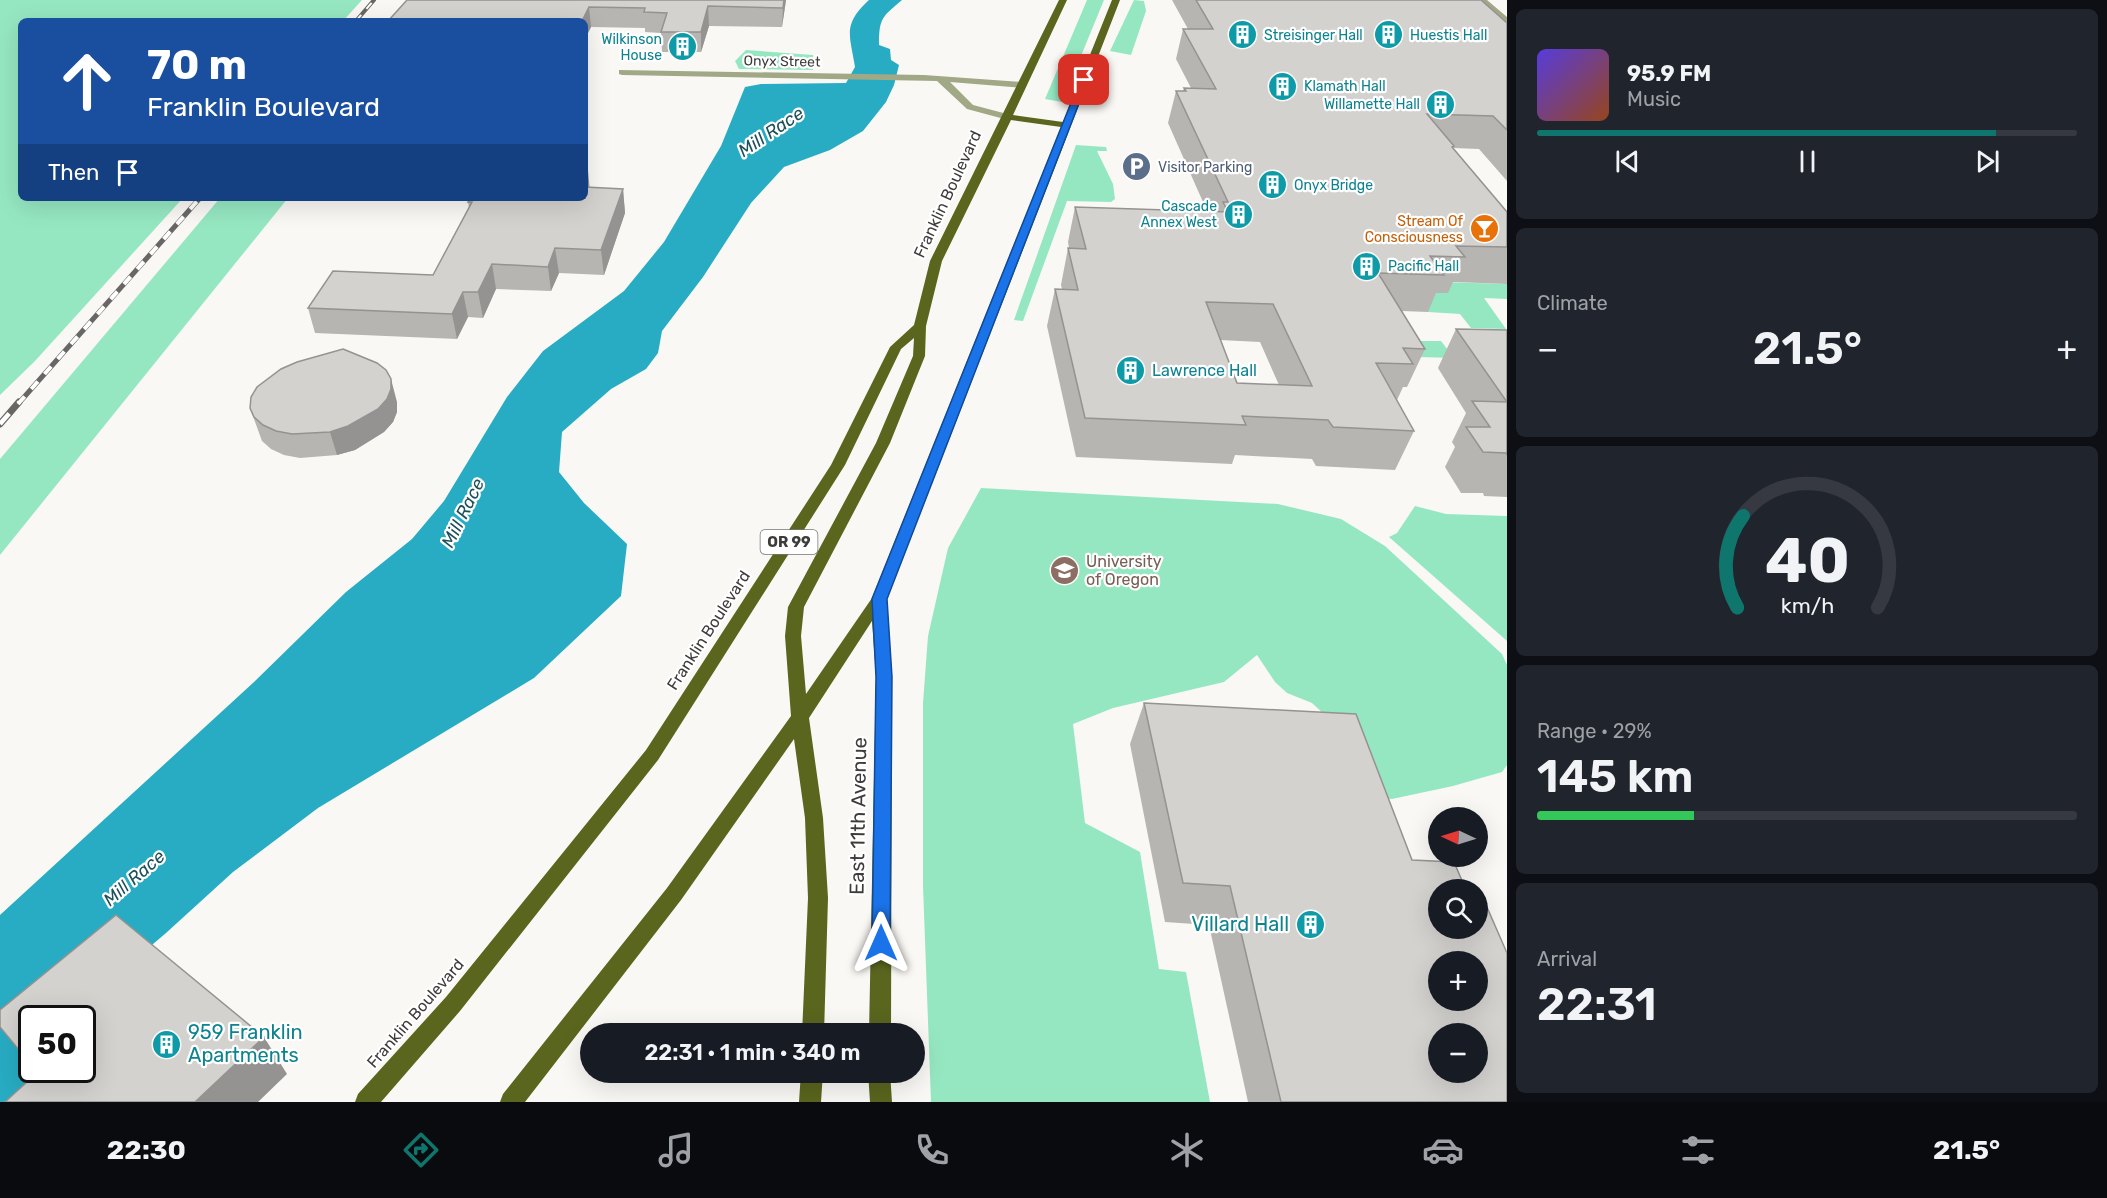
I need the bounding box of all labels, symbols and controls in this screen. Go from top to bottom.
building icon: Streisinger Hall [1227,19,1259,51]
building icon: Huestis Hall [1373,19,1405,51]
place label: Streisinger Hall [1264,27,1363,44]
place label: Huestis Hall [1410,27,1487,44]
place label: Wilkinson House [601,31,662,64]
building icon: Wilkinson House [667,31,699,63]
text: 70 m [147,40,247,90]
icon: ahead [48,42,126,120]
street label: Onyx Street [743,52,821,71]
pin [1058,54,1109,105]
text: 95.9 FM [1627,60,1711,87]
icon: arrive [1067,63,1100,96]
building icon: Klamath Hall [1267,70,1299,102]
place label: Klamath Hall [1304,78,1386,95]
text: Music [1627,87,1681,111]
building icon: Willamette Hall [1425,88,1457,120]
text: Franklin Boulevard [147,91,380,123]
place label: Willamette Hall [1324,96,1420,113]
water label: Mill Race [734,102,808,162]
street label: Franklin Boulevard [910,128,985,261]
icon: previous [1611,145,1644,178]
icon: pause [1791,145,1824,178]
icon: next [1971,145,2004,178]
parking icon: Visitor Parking [1121,151,1153,183]
icon: arrive [111,156,144,189]
text: Then [48,159,99,186]
place label: Visitor Parking [1158,159,1252,176]
building icon: Onyx Bridge [1257,169,1289,201]
place label: Onyx Bridge [1294,177,1373,194]
place label: Cascade Annex West [1141,198,1218,231]
building icon: Cascade Annex West [1222,198,1254,230]
place label: Stream Of Consciousness [1365,213,1464,246]
bar icon: Stream Of Consciousness [1468,213,1500,245]
building icon: Pacific Hall [1351,250,1383,282]
place label: Pacific Hall [1388,258,1459,275]
text: Climate [1537,291,1608,315]
text: 21.5° [1753,322,1862,375]
text: − [1537,329,1558,368]
text: + [2056,329,2077,368]
building icon: Lawrence Hall [1115,354,1147,386]
place label: Lawrence Hall [1152,361,1257,380]
water label: Mill Race [437,475,489,551]
text: 40 [1764,524,1850,598]
road number: OR 99 [760,530,818,554]
place label: University of Oregon [1086,552,1162,589]
school or university icon: University of Oregon [1049,554,1081,586]
street label: Franklin Boulevard [663,567,754,693]
text: km/h [1780,593,1834,618]
text: Range · 29% [1537,719,1652,743]
street label: East 11th Avenue [845,737,871,895]
text: 145 km [1537,750,1693,803]
north arrow [1428,807,1488,867]
map controls [1428,807,1488,1083]
water label: Mill Race [99,845,169,911]
button: search [1428,879,1488,939]
building icon: Villard Hall [1294,908,1326,940]
position arrow [849,911,913,975]
place label: Villard Hall [1191,912,1289,936]
text: Arrival [1537,947,1597,971]
button: + [1428,951,1488,1011]
street label: Franklin Boulevard [363,955,468,1072]
text: 22:31 [1537,978,1657,1031]
speed limit sign: 50 [18,1005,96,1083]
place label: 959 Franklin Apartments [188,1020,303,1067]
button: − [1428,1023,1488,1083]
building icon: 959 Franklin Apartments [151,1028,183,1060]
text: 22:31 · 1 min · 340 m [644,1039,861,1066]
icon: directions [400,1129,442,1171]
icon: music [655,1129,697,1171]
icon: phone [911,1129,953,1171]
icon: climate [1166,1129,1208,1171]
icon: car [1422,1129,1464,1171]
icon: filters [1677,1129,1719,1171]
text: 22:30 [107,1134,186,1166]
text: 21.5° [1933,1134,2000,1166]

